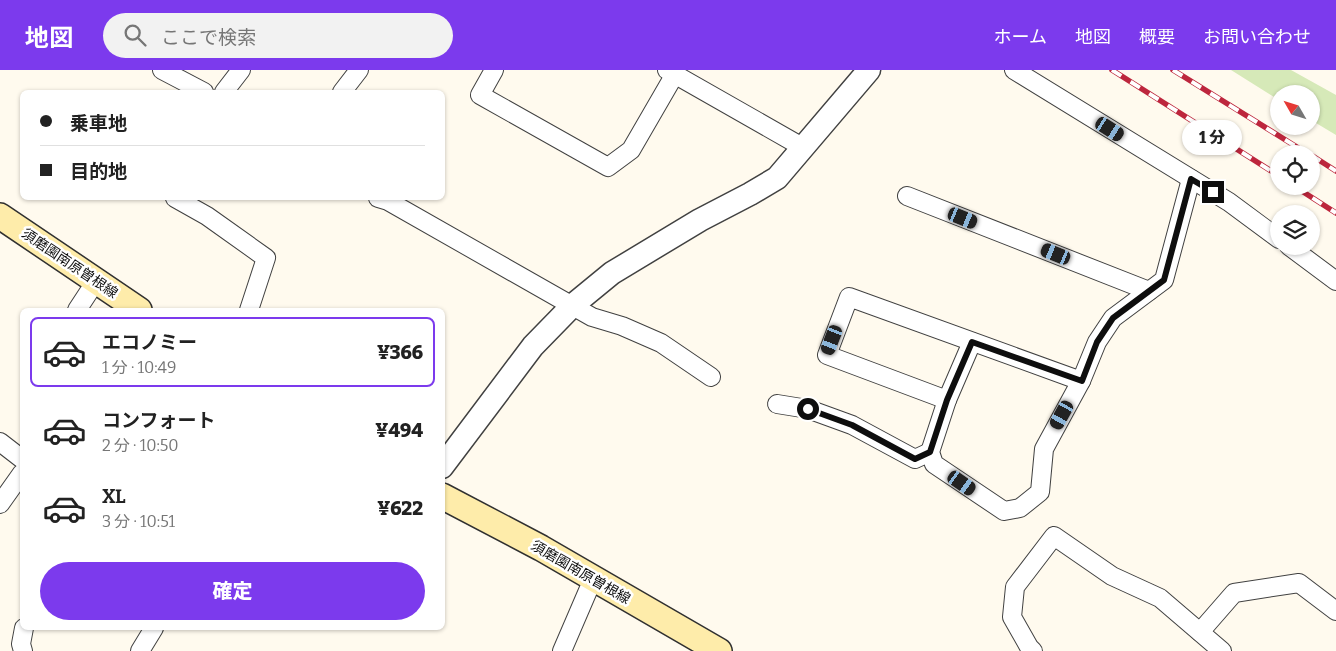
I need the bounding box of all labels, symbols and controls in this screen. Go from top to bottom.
search box [103,13,453,58]
icon: search [121,21,149,49]
text: 地図 [25,24,73,52]
text: ここで検索 [161,26,256,49]
text: ホーム [994,26,1047,48]
text: 地図 [1075,26,1111,48]
text: 概要 [1139,26,1175,48]
text: お問い合わせ [1203,26,1311,48]
north arrow [1270,85,1320,135]
map controls [1270,85,1320,255]
text: 乗車地 [70,112,127,135]
car [1093,115,1126,143]
callout: 1 分 [1183,119,1243,154]
text: 1 分 [1199,128,1225,147]
button: locate [1270,145,1320,195]
text: 目的地 [70,160,127,183]
route end [1202,181,1224,203]
car [946,205,979,231]
button: layers [1270,205,1320,255]
street label: 須磨園南原曽根線 [19,225,121,302]
car [1039,241,1072,267]
car [819,323,844,357]
icon: car [42,330,87,375]
text: エコノミー [102,331,197,354]
text: ¥366 [377,341,423,364]
text: 1 分 · 10:49 [102,358,176,377]
route start [797,398,819,420]
car [1048,398,1075,432]
icon: car [42,408,87,453]
text: コンフォート [102,409,215,432]
text: ¥494 [375,419,423,442]
text: 2 分 · 10:50 [102,436,179,455]
car [945,468,978,498]
text: XL [102,485,126,508]
icon: car [42,486,87,531]
text: ¥622 [377,497,423,520]
text: 3 分 · 10:51 [102,512,175,531]
street label: 須磨園南原曽根線 [528,537,633,608]
button: 確定 [40,562,425,620]

